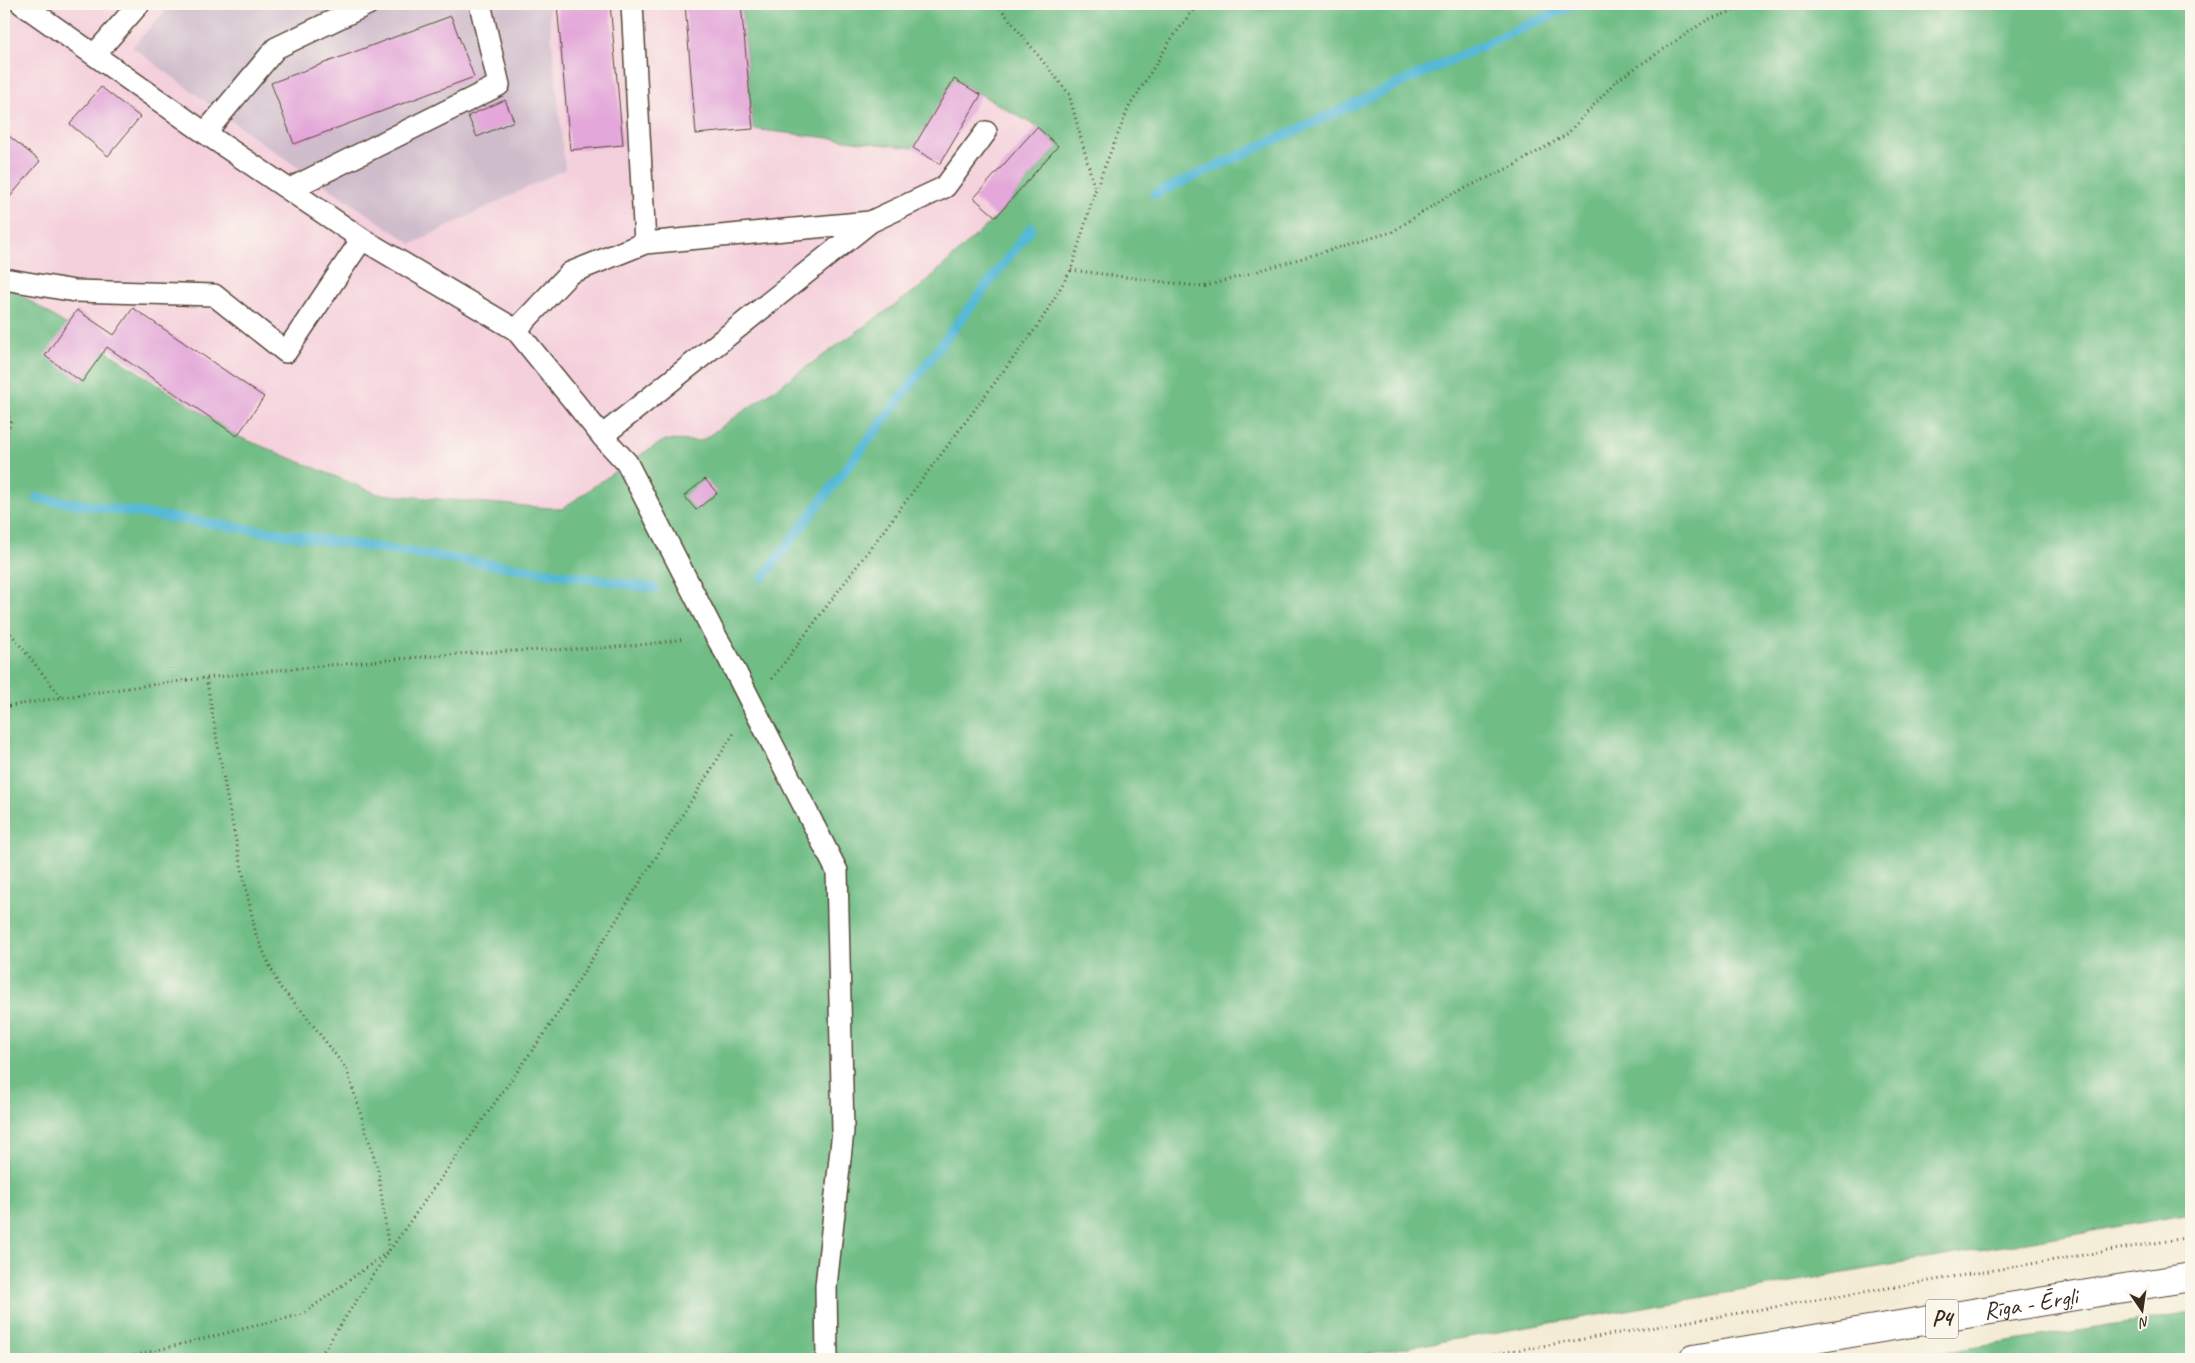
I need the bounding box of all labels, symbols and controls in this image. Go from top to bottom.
street label: Rīga - Ērgļi [1981,1281,2082,1326]
north arrow [2118,1286,2168,1336]
road number: P4 [1926,1300,1958,1338]
text: N [2136,1313,2151,1332]

